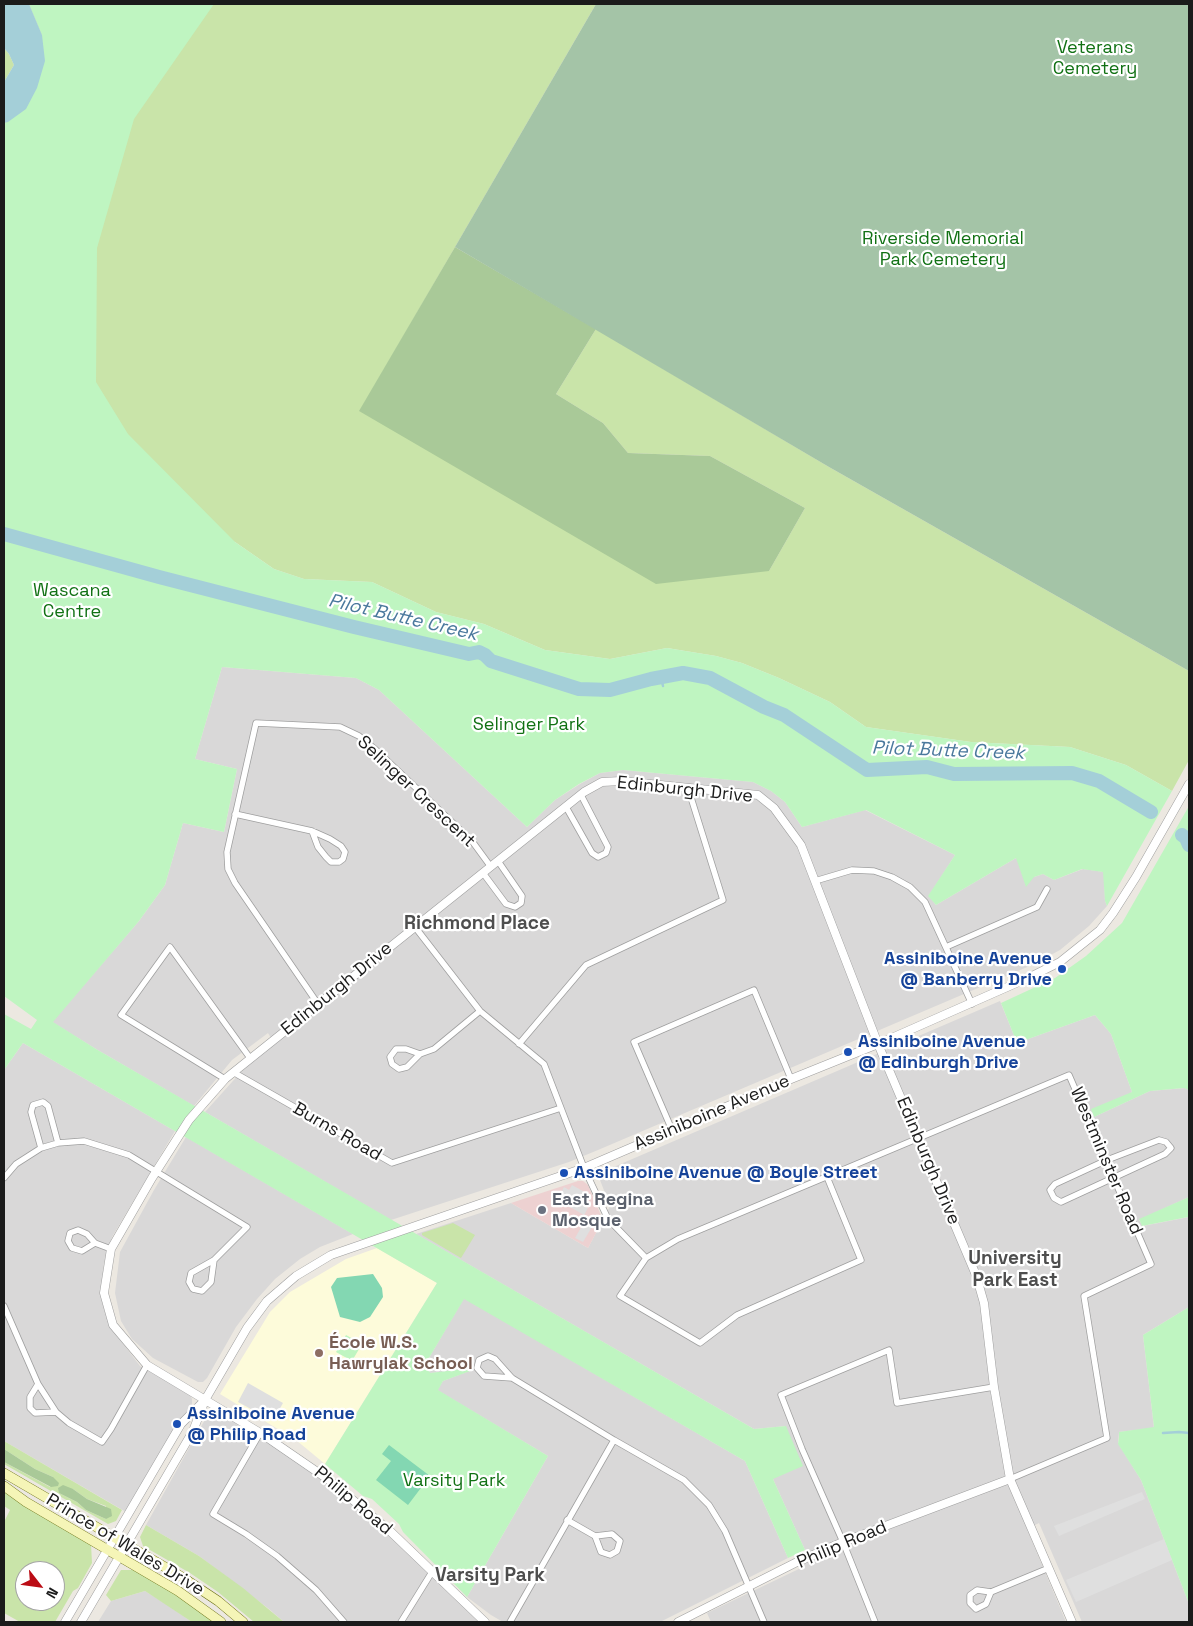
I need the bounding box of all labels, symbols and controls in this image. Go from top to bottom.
park label: Veterans Cemetery [1053,37,1137,80]
park label: Riverside Memorial Park Cemetery [862,228,1024,270]
park label: Wascana Centre [33,580,111,622]
water label: Pilot Butte Creek [326,590,480,646]
park label: Selinger Park [473,714,585,736]
street label: Selinger Crescent [352,732,480,852]
water label: Pilot Butte Creek [871,737,1025,765]
street label: Edinburgh Drive [616,772,754,808]
district label: Richmond Place [404,913,550,935]
street label: Edinburgh Drive [277,938,397,1040]
place label: Assiniboine Avenue @ Banberry Drive [884,948,1052,991]
marker: Assiniboine Avenue @ Banberry Drive [1056,963,1068,975]
place label: Assiniboine Avenue @ Edinburgh Drive [858,1031,1026,1074]
marker: Assiniboine Avenue @ Edinburgh Drive [842,1046,854,1058]
street label: Assiniboine Avenue [631,1070,793,1156]
street label: Westminster Road [1065,1084,1147,1238]
street label: Edinburgh Drive [891,1094,965,1228]
street label: Burns Road [289,1098,385,1166]
place label: Assiniboine Avenue @ Boyle Street [574,1162,878,1184]
marker: Assiniboine Avenue @ Boyle Street [558,1167,570,1179]
place label: East Regina Mosque [552,1189,654,1232]
marker: East Regina Mosque [536,1204,548,1216]
district label: University Park East [968,1248,1062,1292]
place label: École W.S. Hawrylak School [329,1332,473,1375]
marker: École W.S. Hawrylak School [313,1347,325,1359]
place label: Assiniboine Avenue @ Philip Road [187,1403,355,1446]
marker: Assiniboine Avenue @ Philip Road [171,1418,183,1430]
street label: Philip Road [309,1462,397,1540]
park label: Varsity Park [403,1470,505,1492]
street label: Prince of Wales Drive [42,1489,208,1601]
street label: Philip Road [794,1516,890,1574]
north arrow [15,1561,65,1611]
district label: Varsity Park [435,1565,545,1587]
text: N [42,1584,62,1602]

